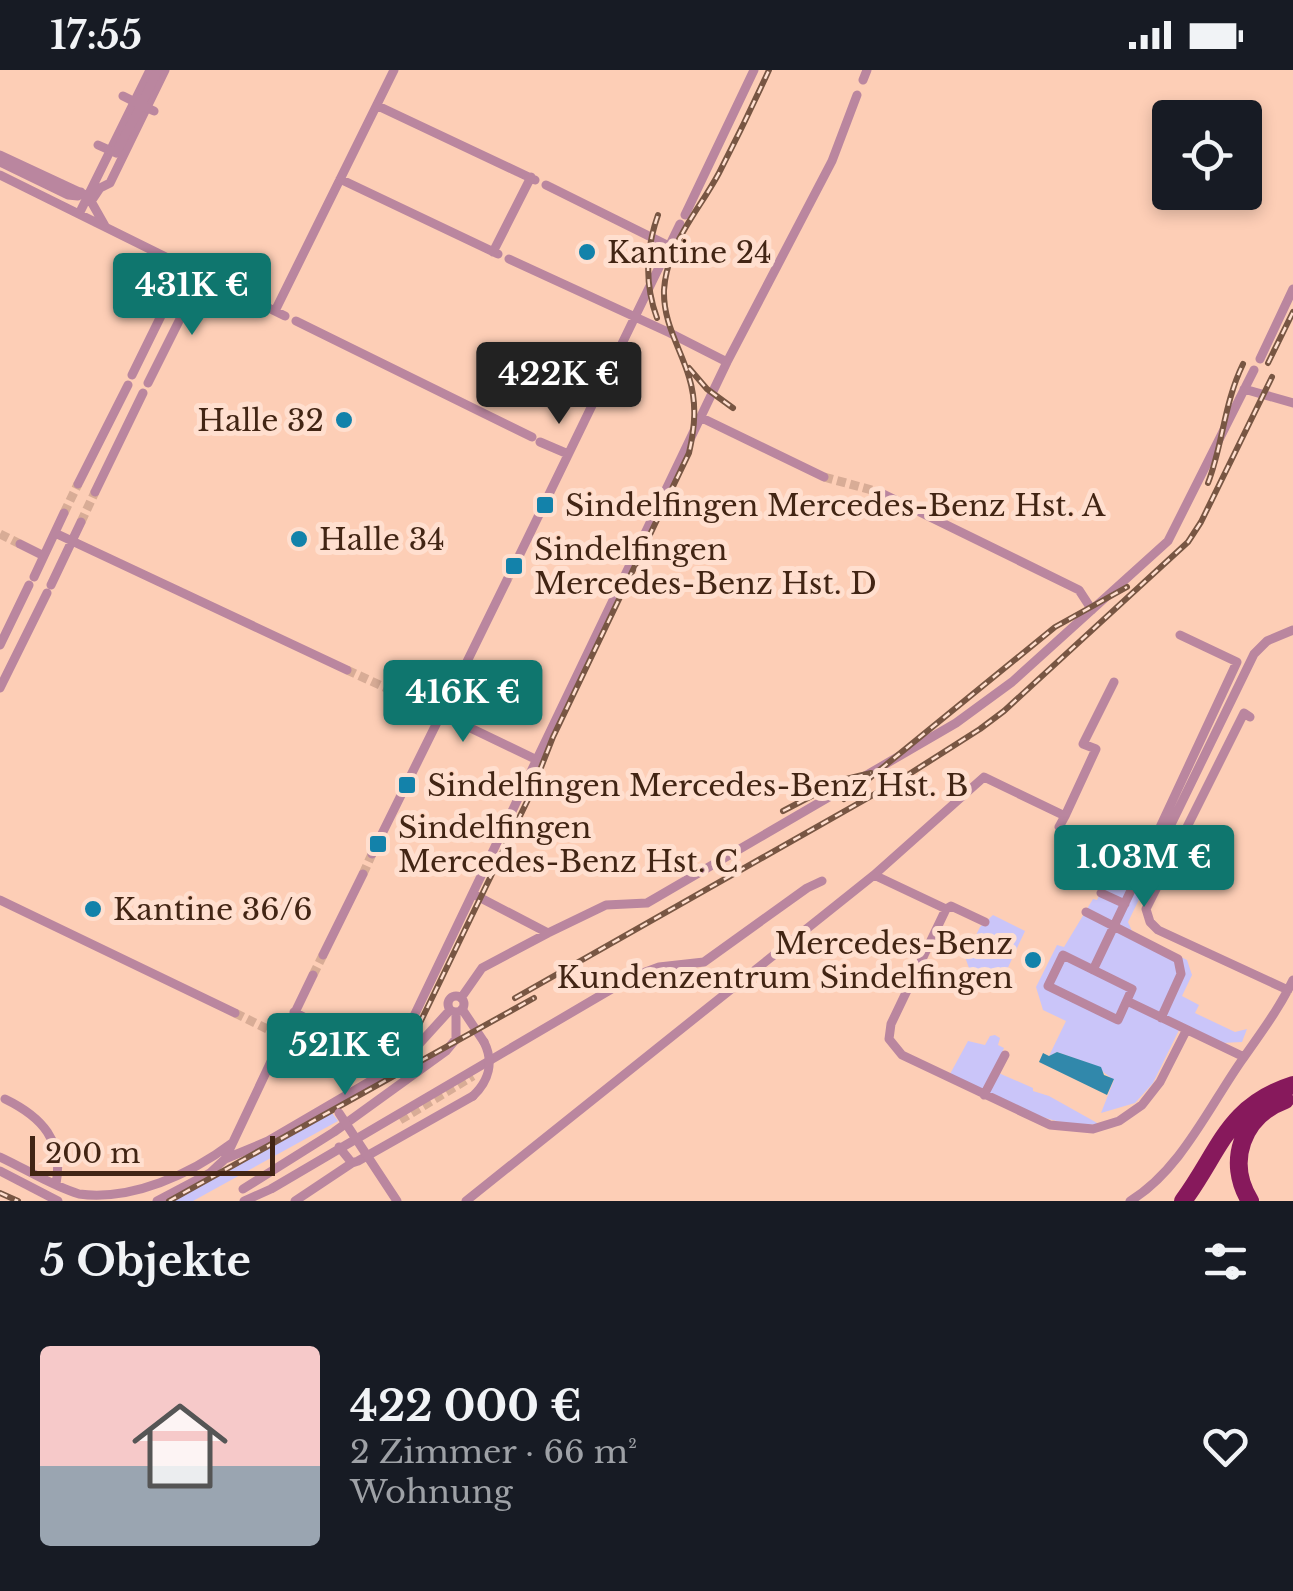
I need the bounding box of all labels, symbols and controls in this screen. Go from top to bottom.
text: 17:55 [50,12,142,59]
map controls [1152,100,1262,210]
button: locate [1152,100,1262,210]
place label: Kantine 24 [607,234,772,271]
marker: Kantine 24 [576,241,598,263]
pin: 431K € [111,253,273,338]
text: 431K € [135,265,249,305]
pin: 422K € [478,342,640,427]
text: 422K € [498,354,620,394]
place label: Halle 32 [197,402,324,439]
marker: Halle 32 [333,409,355,431]
place label: Sindelfingen Mercedes-Benz Hst. A [565,487,1106,524]
marker: Sindelfingen Mercedes-Benz Hst. A [534,494,556,516]
place label: Halle 34 [319,521,445,558]
marker: Halle 34 [288,528,310,550]
place label: Sindelfingen Mercedes-Benz Hst. D [534,531,877,602]
marker: Sindelfingen Mercedes-Benz Hst. D [503,555,525,577]
pin: 416K € [382,660,544,745]
text: 416K € [405,672,521,712]
place label: Sindelfingen Mercedes-Benz Hst. B [427,767,968,804]
marker: Sindelfingen Mercedes-Benz Hst. B [396,774,418,796]
place label: Sindelfingen Mercedes-Benz Hst. C [398,809,738,880]
pin: 1.03M € [1052,825,1236,910]
marker: Sindelfingen Mercedes-Benz Hst. C [367,833,389,855]
text: 1.03M € [1076,837,1212,877]
place label: Kantine 36/6 [113,891,313,928]
marker: Kantine 36/6 [82,898,104,920]
place label: Mercedes-Benz Kundenzentrum Sindelfingen [557,925,1013,996]
marker: Mercedes-Benz Kundenzentrum Sindelfingen [1022,949,1044,971]
pin: 521K € [264,1013,426,1098]
text: 521K € [289,1025,401,1065]
scale bar [30,1131,275,1176]
text: 200 m [45,1136,140,1171]
icon: filters [1198,1234,1253,1289]
text: 5 Objekte [40,1235,251,1287]
text: 422 000 € [350,1380,582,1432]
icon: home [120,1386,240,1506]
icon: heart [1198,1419,1253,1474]
text: 2 Zimmer · 66 m² [350,1432,637,1472]
text: Wohnung [350,1472,513,1512]

